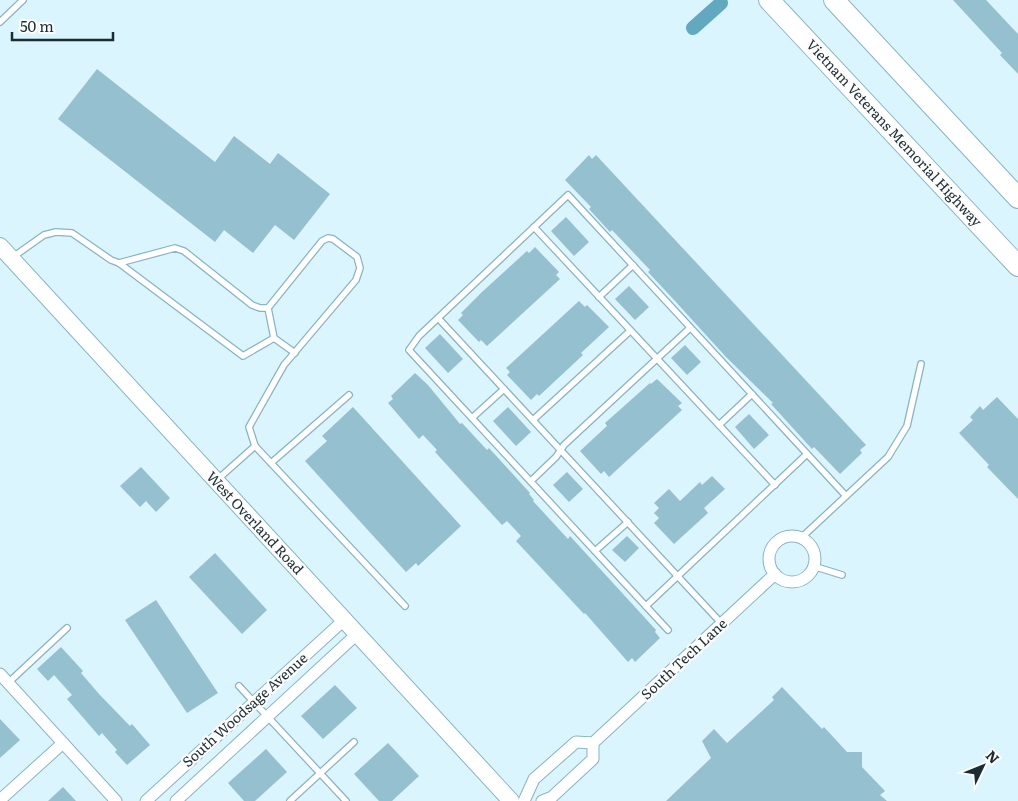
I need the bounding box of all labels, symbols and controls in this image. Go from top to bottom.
scale bar [12,10,114,42]
text: 50 m [20,14,54,37]
street label: Vietnam Veterans Memorial Highway [802,34,988,231]
street label: West Overland Road [203,466,309,579]
street label: South Tech Lane [636,613,731,703]
street label: South Woodsage Avenue [177,648,311,771]
north arrow [958,741,1008,791]
text: N [982,745,1005,768]

